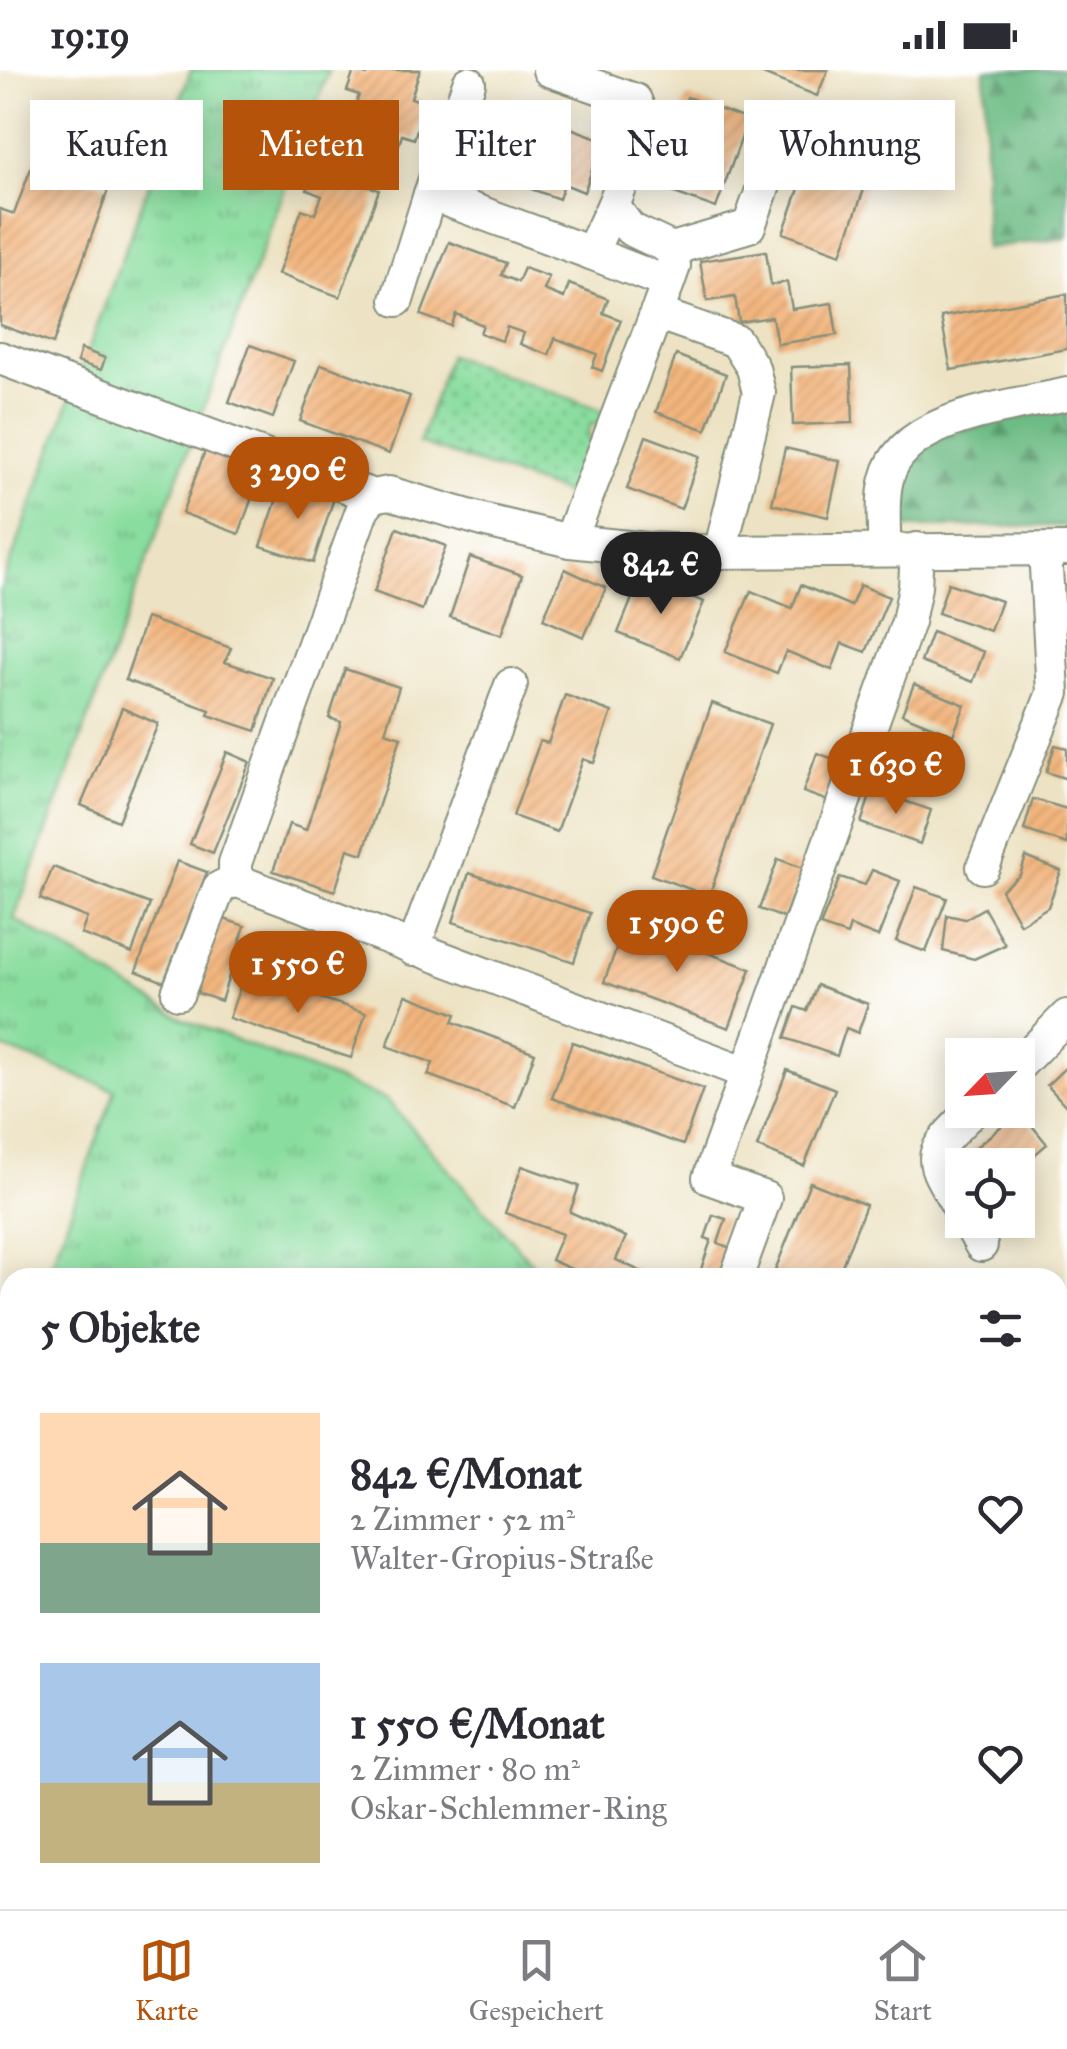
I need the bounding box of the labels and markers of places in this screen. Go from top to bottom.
pin: 3 290 € [206,437,390,522]
pin: 842 € [591,532,731,617]
pin: 1 630 € [804,732,988,817]
pin: 1 590 € [585,890,769,975]
pin: 1 550 € [206,931,390,1016]

